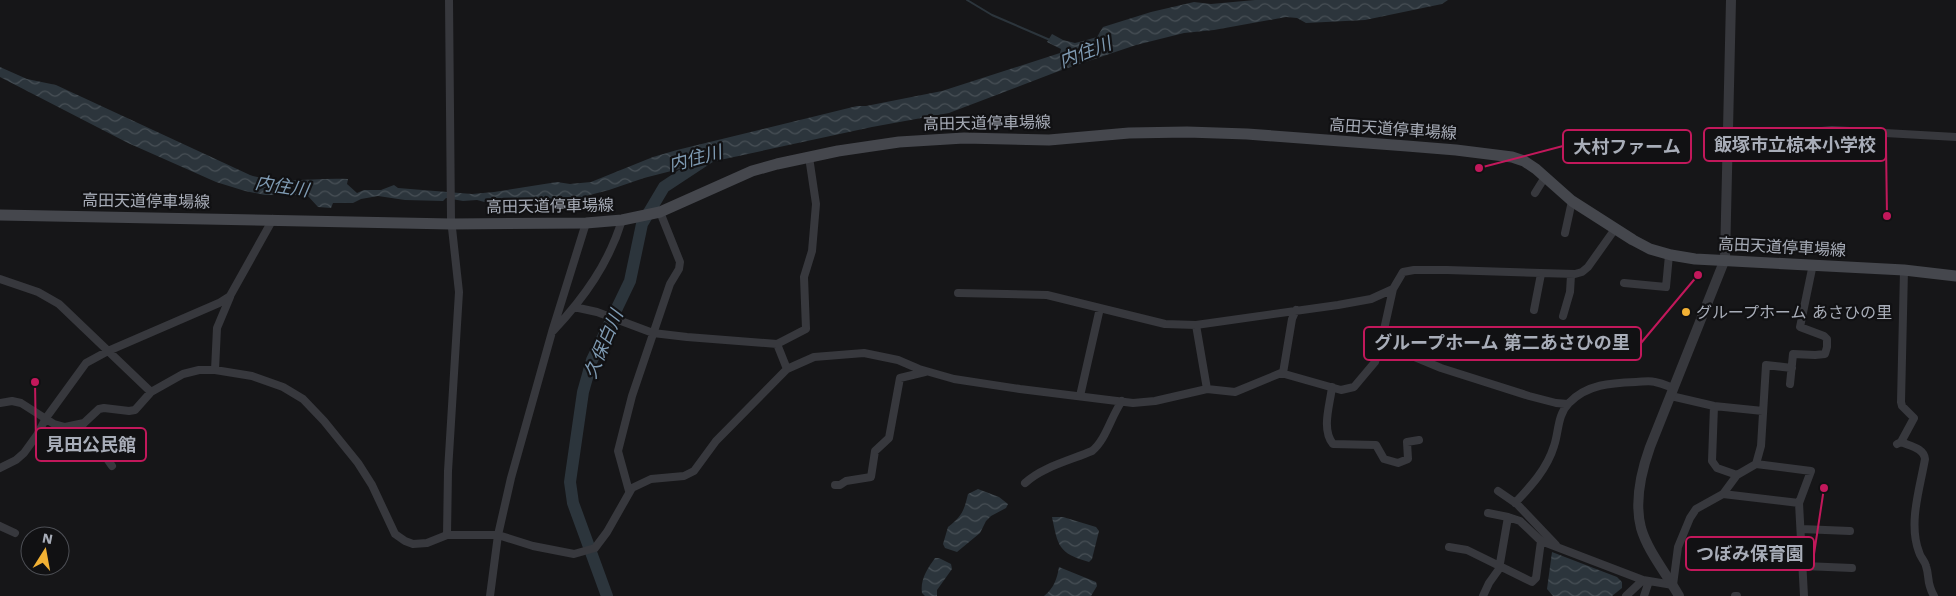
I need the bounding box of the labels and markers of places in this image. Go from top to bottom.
callout: 飯塚市立椋本小学校 [1704,128,1886,161]
callout: 大村ファーム [1563,130,1691,163]
place label: グループホーム あさひの里 [1696,303,1892,322]
marker: グループホーム あさひの里 [1680,306,1692,318]
callout: グループホーム 第二あさひの里 [1364,327,1641,360]
callout: 見田公民館 [36,428,146,461]
callout: つぼみ保育園 [1686,537,1814,570]

